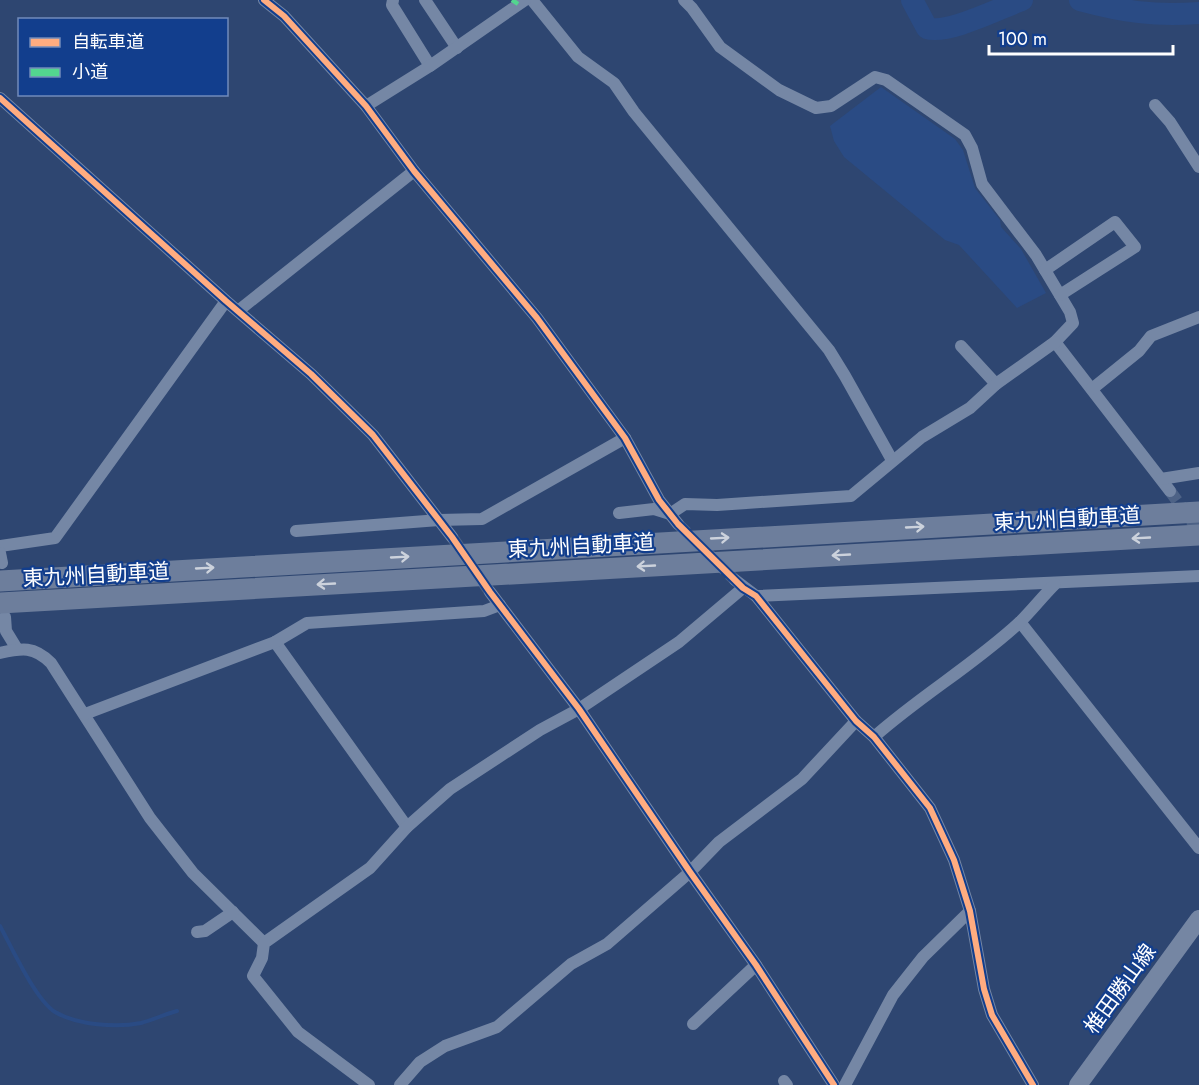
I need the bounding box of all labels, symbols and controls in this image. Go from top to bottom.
legend [18,18,228,96]
scale bar [989,18,1174,56]
text: 100 m [998,26,1047,52]
text: 自転車道 [72,29,144,55]
text: 小道 [72,59,108,85]
street label: 東九州自動車道 [993,500,1141,538]
one-way arrow [904,522,924,533]
street label: 東九州自動車道 [507,527,655,565]
one-way arrow [1131,532,1151,543]
one-way arrow [710,533,730,544]
one-way arrow [832,550,852,561]
one-way arrow [389,551,409,562]
street label: 東九州自動車道 [22,556,170,594]
one-way arrow [637,561,657,572]
one-way arrow [195,563,215,574]
one-way arrow [316,579,336,590]
street label: 椎田勝山線 [1077,938,1163,1040]

